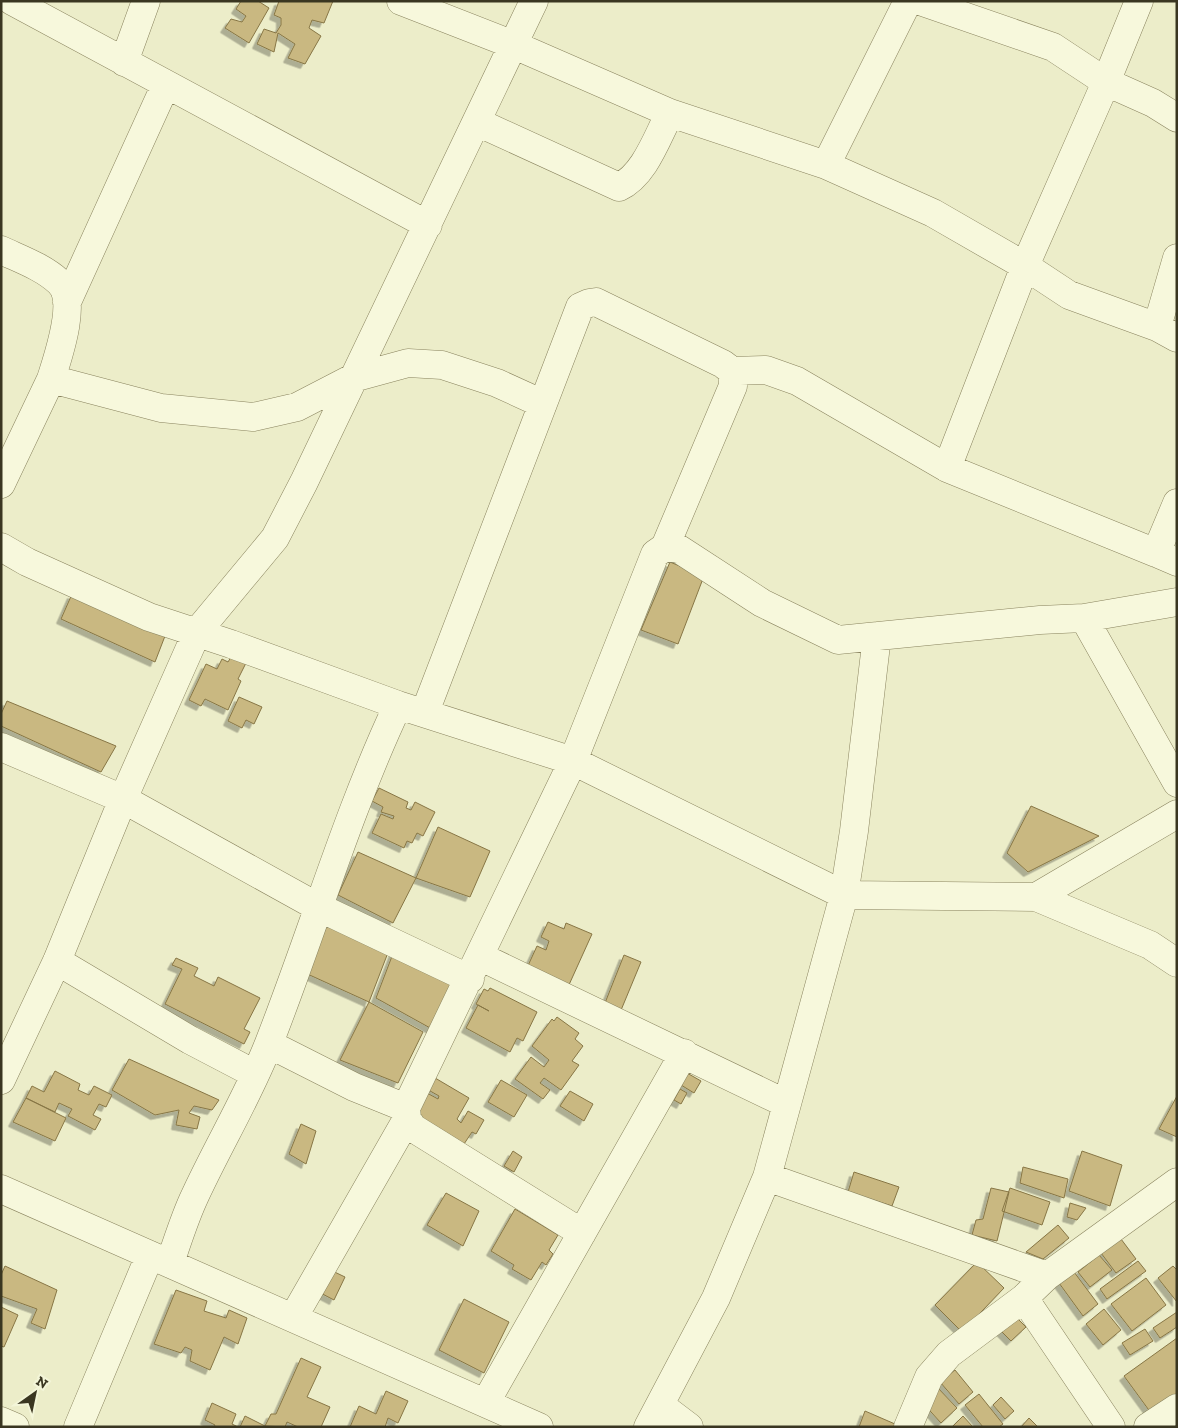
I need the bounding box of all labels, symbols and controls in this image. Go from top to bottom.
north arrow [10,1368,60,1418]
text: N [33,1372,51,1393]

